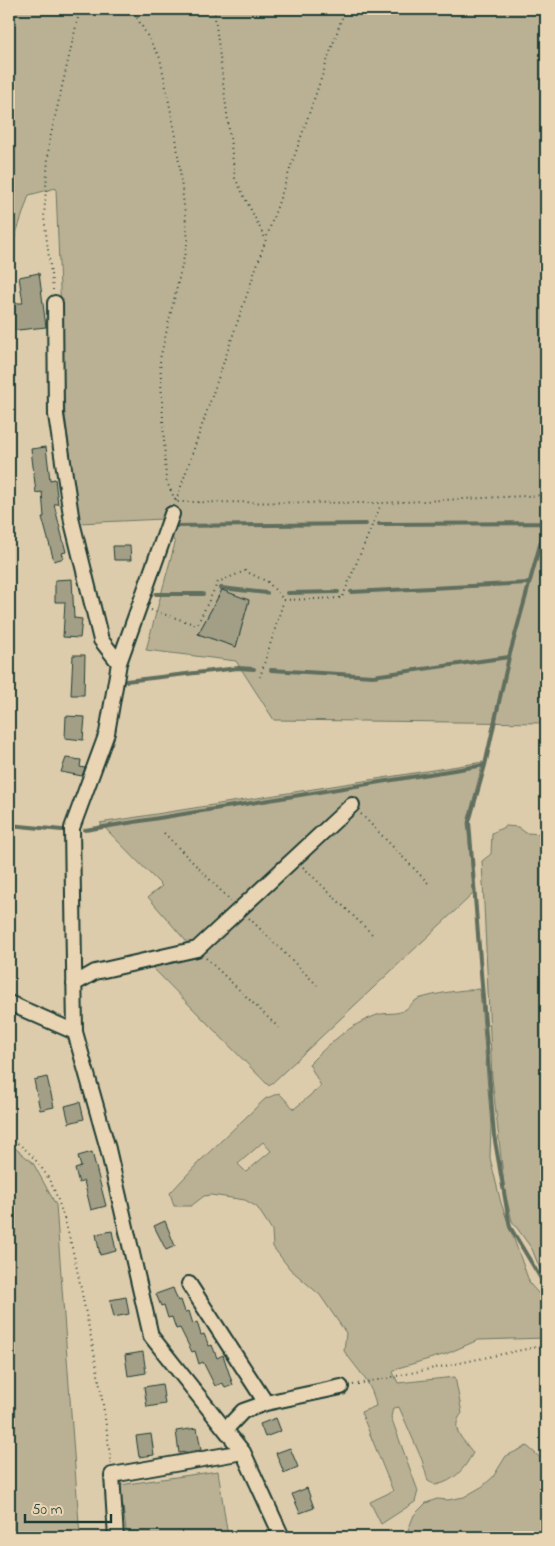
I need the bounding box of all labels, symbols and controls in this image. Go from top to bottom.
scale bar [25,1491,111,1523]
text: 50 m [32,1499,63,1521]

